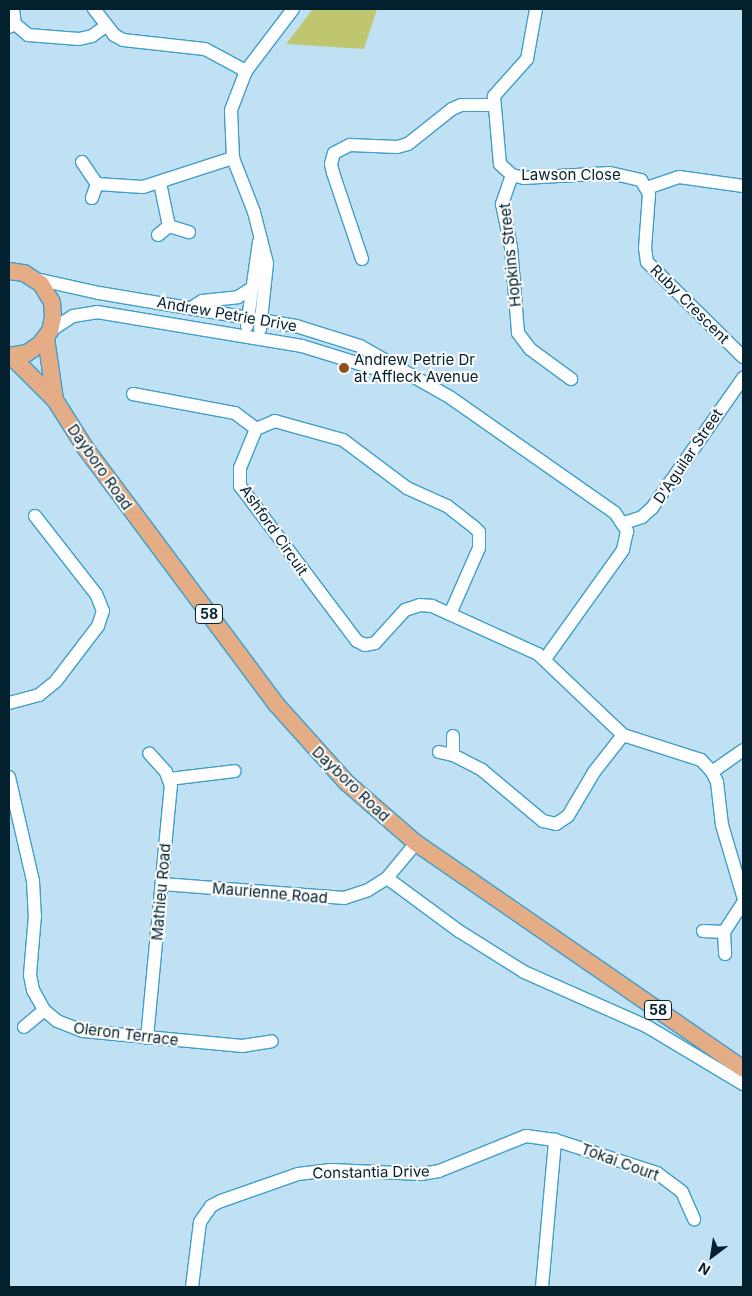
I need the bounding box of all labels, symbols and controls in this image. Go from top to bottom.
street label: Lawson Close [521,166,621,184]
street label: Hopkins Street [496,202,524,308]
street label: Ruby Crescent [647,261,733,347]
street label: Andrew Petrie Drive [156,293,298,335]
place label: Andrew Petrie Dr at Affleck Avenue [354,350,479,385]
marker: Andrew Petrie Dr at Affleck Avenue [338,362,350,374]
street label: D'Aguilar Street [650,405,726,507]
street label: Dayboro Road [64,421,136,513]
street label: Ashford Circuit [236,481,312,579]
road number: 58 [194,602,224,626]
street label: Dayboro Road [309,743,393,825]
street label: Mathieu Road [148,843,174,941]
street label: Maurienne Road [211,879,329,907]
road number: 58 [643,998,673,1022]
street label: Oleron Terrace [72,1019,180,1049]
street label: Tokai Court [579,1140,661,1184]
street label: Constantia Drive [312,1162,430,1182]
north arrow [687,1231,737,1281]
text: N [695,1259,713,1279]

